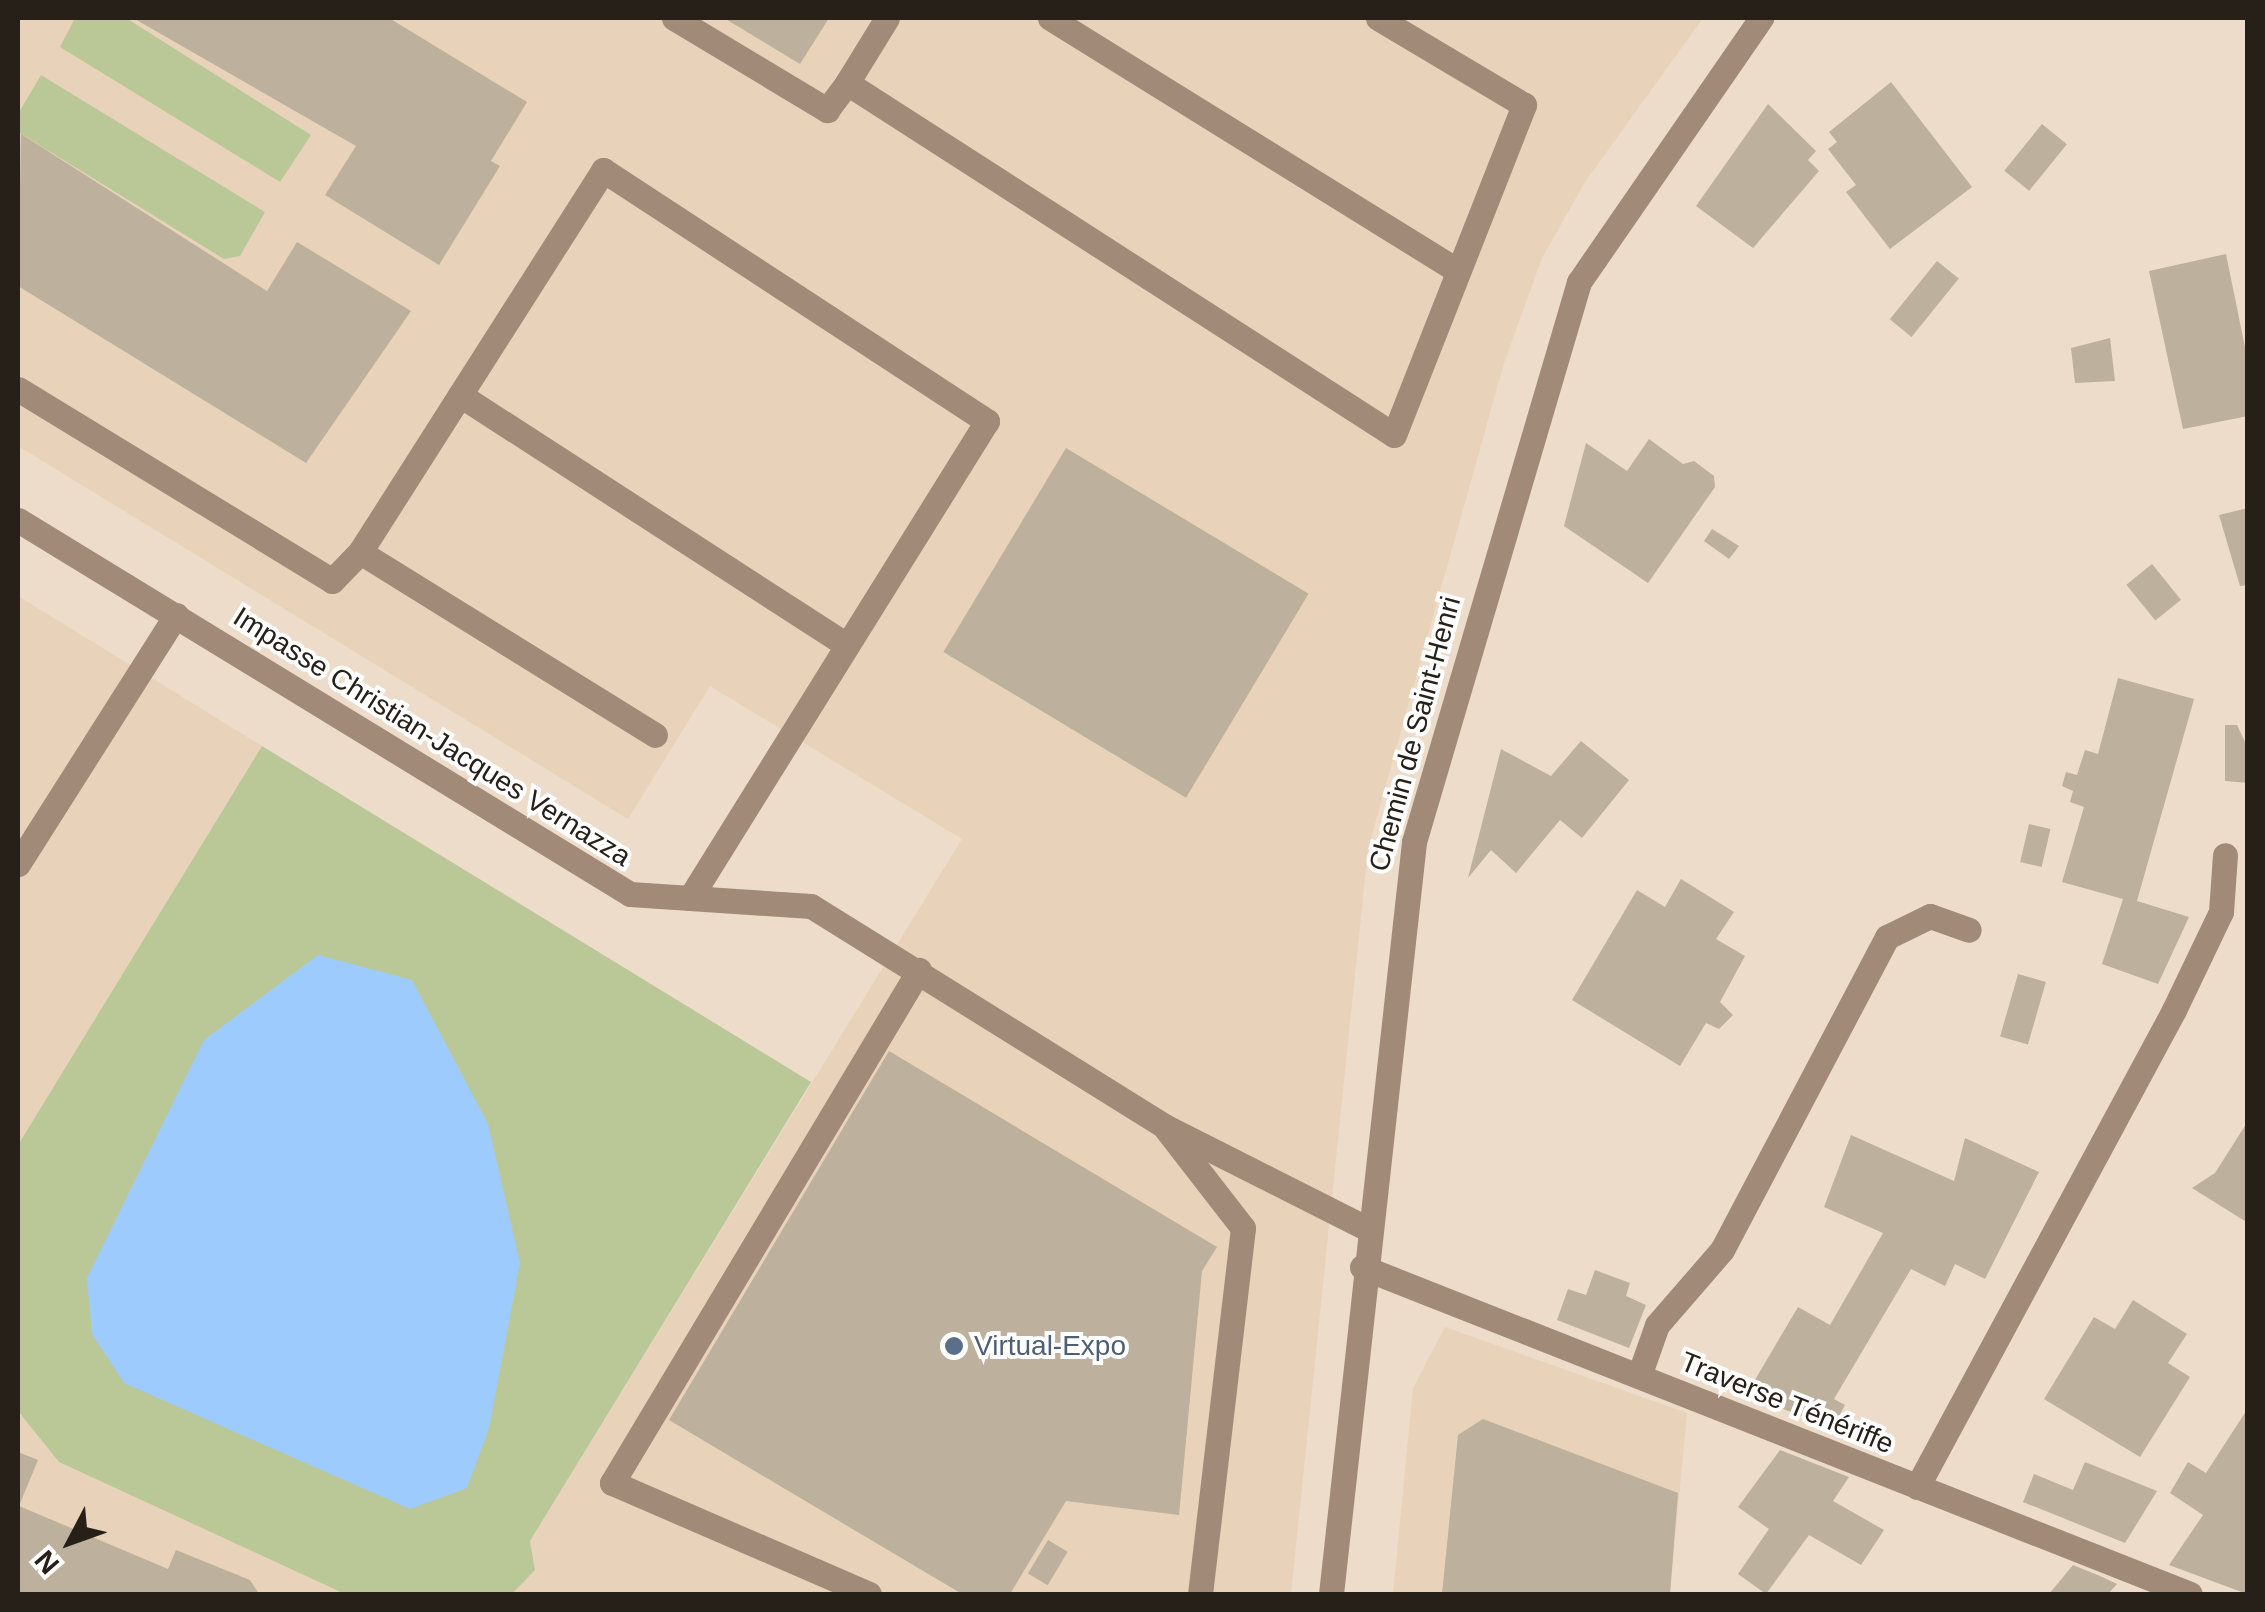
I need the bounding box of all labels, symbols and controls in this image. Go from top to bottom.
street label: Chemin de Saint-Henri [1362,593,1468,875]
street label: Impasse Christian-Jacques Vernazza [227,600,637,874]
place label: Virtual-Expo [974,1329,1126,1363]
marker: Virtual-Expo [943,1335,965,1357]
street label: Traverse Ténériffe [1675,1345,1899,1461]
north arrow [20,1492,120,1592]
text: N [29,1544,65,1580]

